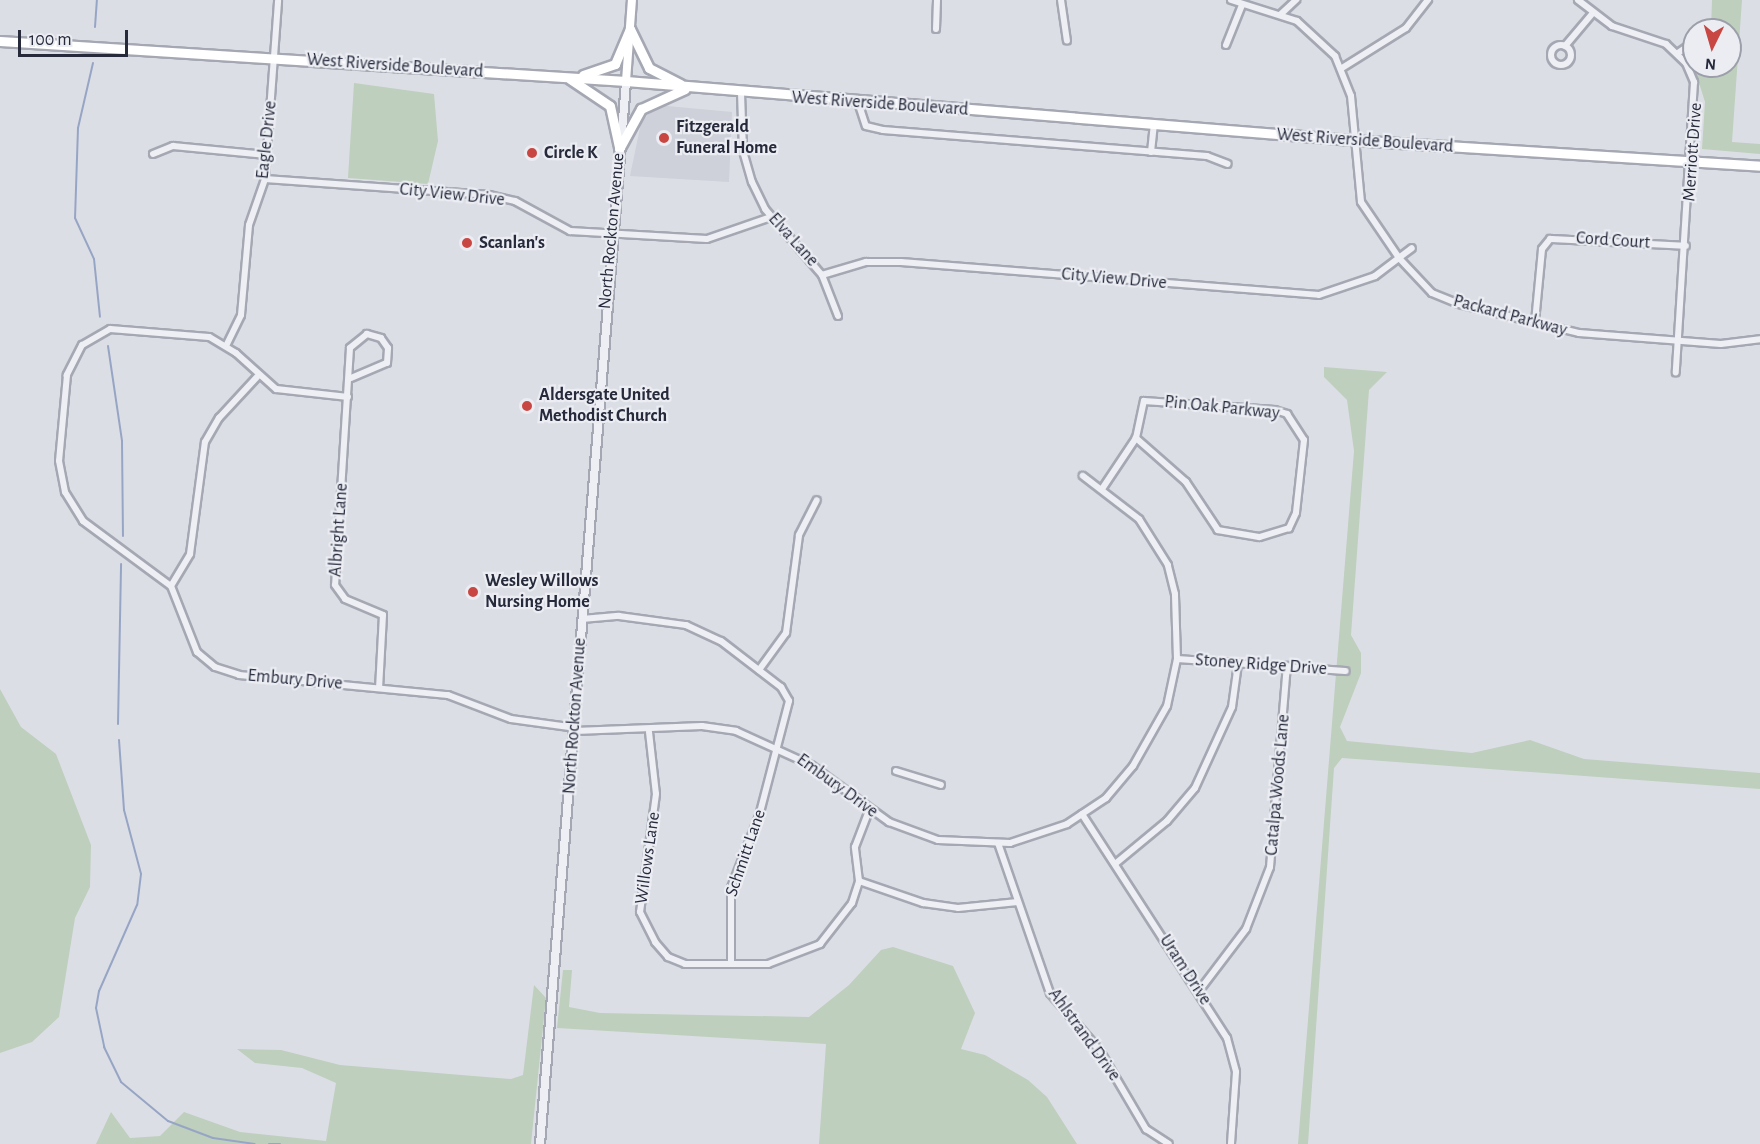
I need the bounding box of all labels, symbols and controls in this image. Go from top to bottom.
scale bar [21,18,130,56]
north arrow [1682,18,1742,78]
text: 100 m [29,31,72,49]
street label: West Riverside Boulevard [306,49,484,83]
text: N [1704,55,1717,72]
street label: West Riverside Boulevard [791,87,969,121]
street label: Eagle Drive [252,100,282,180]
street label: Merriott Drive [1679,102,1707,202]
place label: Fitzgerald Funeral Home [676,117,777,160]
street label: West Riverside Boulevard [1276,124,1454,158]
marker: Fitzgerald Funeral Home [657,131,671,145]
place label: Circle K [544,142,598,164]
marker: Circle K [525,146,539,160]
street label: North Rockton Avenue [594,152,630,310]
street label: City View Drive [398,179,506,211]
street label: Elva Lane [763,209,823,271]
street label: Cord Court [1575,228,1651,254]
place label: Scanlan's [479,232,545,254]
marker: Scanlan's [460,236,474,250]
street label: City View Drive [1061,264,1167,294]
street label: Packard Parkway [1451,290,1569,342]
place label: Aldersgate United Methodist Church [539,385,670,428]
street label: Pin Oak Parkway [1163,391,1281,425]
marker: Aldersgate United Methodist Church [520,399,534,413]
street label: Albright Lane [325,482,353,578]
place label: Wesley Willows Nursing Home [485,571,598,614]
marker: Wesley Willows Nursing Home [466,585,480,599]
street label: North Rockton Avenue [559,637,591,795]
street label: Stoney Ridge Drive [1194,650,1328,680]
street label: Embury Drive [247,665,343,695]
street label: Catalpa Woods Lane [1261,713,1295,857]
street label: Embury Drive [792,749,882,823]
street label: Schmitt Lane [721,807,771,899]
street label: Willows Lane [631,811,665,905]
street label: Uram Drive [1154,931,1216,1009]
street label: Ahlstrand Drive [1043,984,1125,1086]

